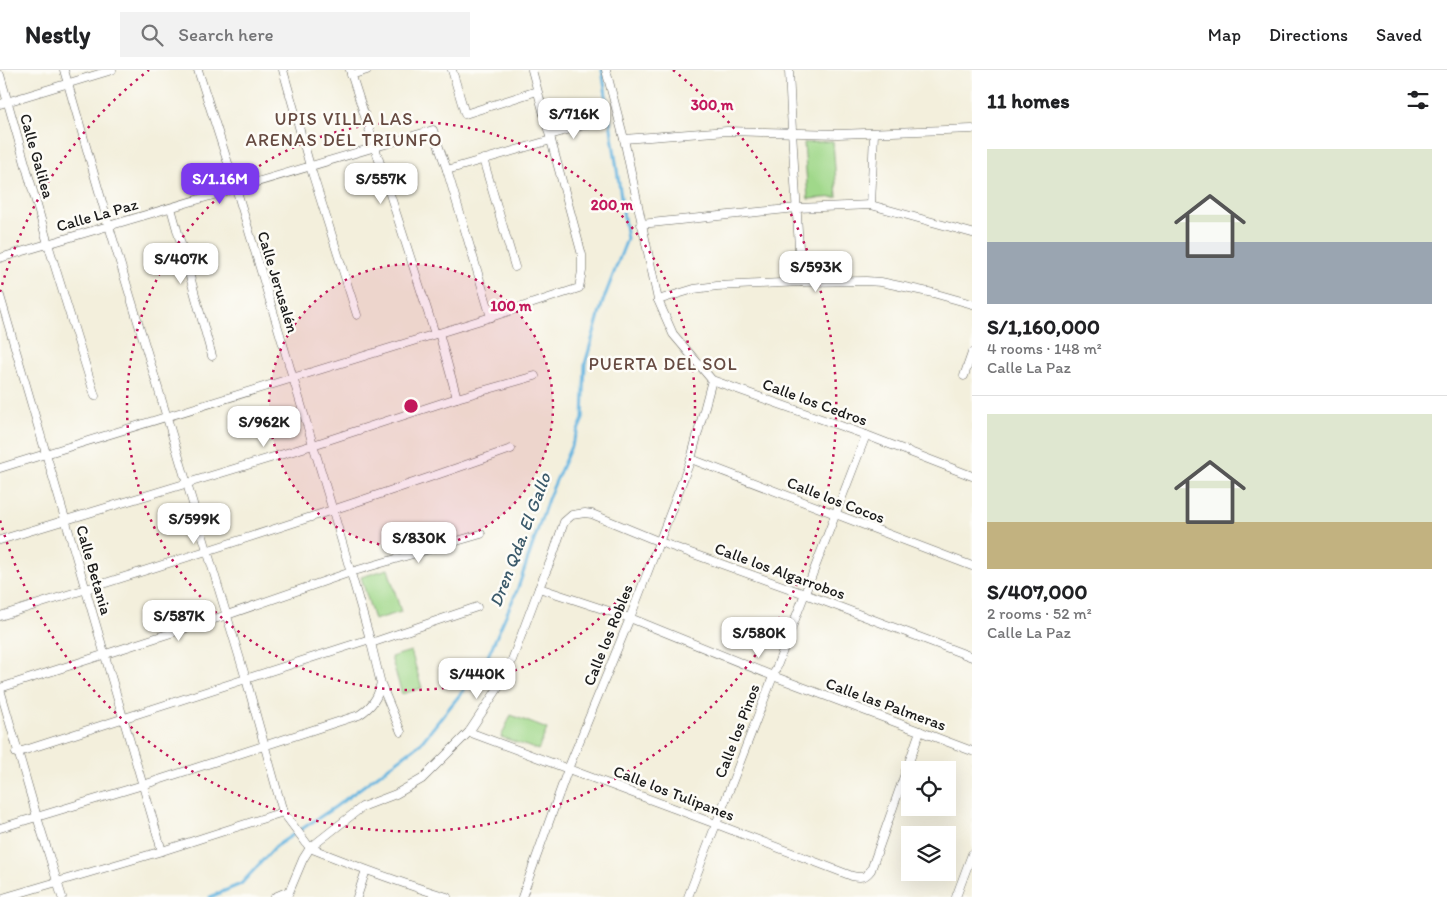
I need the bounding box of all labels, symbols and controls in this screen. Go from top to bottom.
search box [120,12,470,57]
text: Nestly [25,20,90,49]
icon: search [138,21,166,49]
text: Search here [178,23,274,46]
text: Map [1208,24,1241,46]
text: Directions [1269,24,1348,46]
text: Saved [1376,24,1422,46]
icon: filters [1404,86,1432,114]
text: 11 homes [987,88,1070,113]
text: 300 m [691,96,734,114]
pin: S/716K [533,98,615,140]
text: S/716K [549,104,599,123]
district label: UPIS VILLA LAS ARENAS DEL TRIUNFO [245,108,443,151]
street label: Calle Galilea [16,111,58,201]
pin: S/1.16M [174,162,266,205]
pin: S/557K [340,162,422,205]
text: S/1.16M [192,169,248,188]
text: S/557K [356,169,406,188]
icon: home [1165,181,1255,271]
street label: Calle La Paz [54,194,141,236]
text: 200 m [591,196,634,214]
street label: Calle Jerusalén [254,229,302,335]
pin: S/407K [140,242,222,285]
text: S/407K [154,249,208,268]
pin: S/593K [775,250,857,293]
text: S/593K [790,257,842,276]
text: 100 m [490,297,532,315]
text: S/1,160,000 [987,314,1100,339]
text: 4 rooms · 148 m² [987,339,1102,358]
district label: PUERTA DEL SOL [589,353,737,375]
text: Calle La Paz [987,358,1071,377]
street label: Calle los Cedros [760,374,870,430]
centre of rings [402,397,420,415]
pin: S/962K [223,406,305,448]
text: S/962K [238,412,290,431]
icon: home [1165,447,1255,537]
water label: Dren Qda. El Gallo [484,469,556,610]
street label: Calle los Cocos [784,473,888,527]
pin: S/599K [153,502,235,545]
text: S/599K [168,509,220,528]
pin: S/830K [378,522,460,564]
street label: Calle Betania [72,523,116,618]
text: S/830K [392,528,446,547]
street label: Calle los Algarrobos [712,539,848,603]
text: S/407,000 [987,579,1087,604]
street label: Calle los Robles [579,582,637,688]
pin: S/587K [138,600,220,642]
text: 2 rooms · 52 m² [987,604,1092,623]
text: S/587K [153,606,205,625]
pin: S/580K [718,616,800,659]
text: S/580K [733,623,785,642]
text: Calle La Paz [987,623,1071,642]
pin: S/440K [436,658,518,700]
text: S/440K [449,664,505,683]
street label: Calle las Palmeras [823,673,949,735]
street label: Calle los Pinos [710,681,764,781]
street label: Calle los Tulipanes [611,761,737,825]
map controls [901,761,956,881]
button: locate [901,761,956,816]
button: layers [901,826,956,881]

